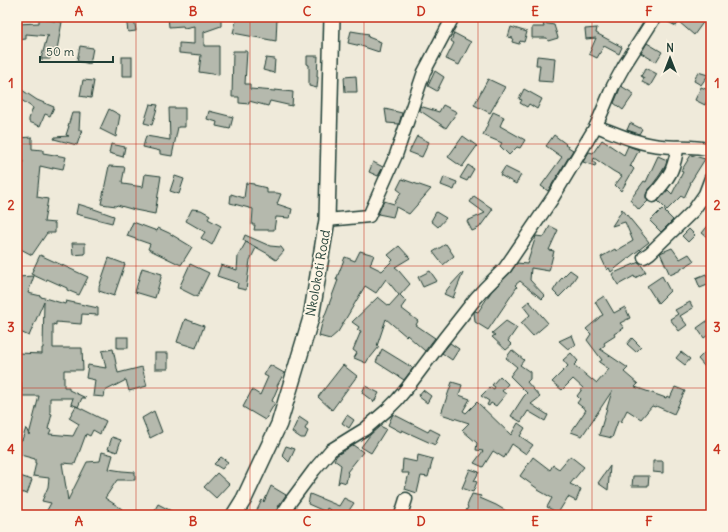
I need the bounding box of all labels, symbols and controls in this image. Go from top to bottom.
text: A [75,3,84,20]
text: B [189,3,198,20]
text: C [303,3,312,20]
text: D [416,3,426,20]
text: E [531,3,539,20]
text: F [645,3,653,20]
scale bar [40,38,113,64]
north arrow [650,38,690,78]
text: N [666,41,674,55]
text: 50 m [46,44,75,59]
text: 1 [8,75,14,92]
text: 1 [714,75,720,92]
text: 2 [7,197,15,214]
text: 2 [713,197,721,214]
street label: Nkolokoti Road [302,228,334,318]
text: 3 [7,319,15,336]
text: 3 [713,319,721,336]
text: 4 [7,441,15,458]
text: 4 [713,441,721,458]
text: A [75,513,84,530]
text: B [189,513,198,530]
text: C [303,513,312,530]
text: D [416,513,426,530]
text: E [531,513,539,530]
text: F [645,513,653,530]

